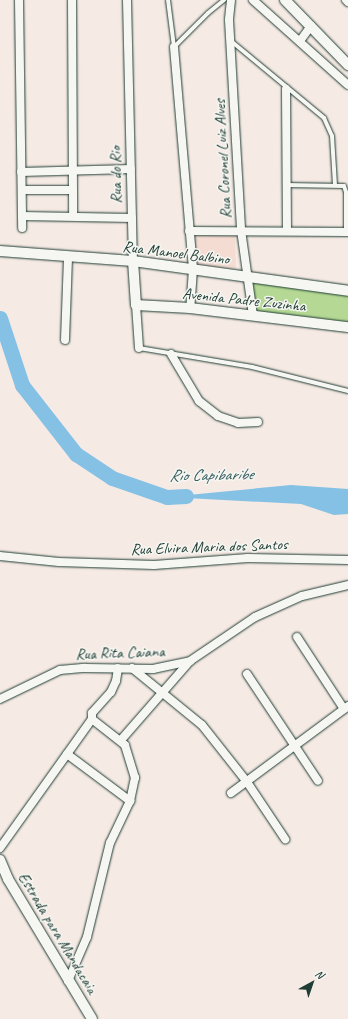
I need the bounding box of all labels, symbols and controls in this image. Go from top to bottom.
street label: Rua Coronel Luiz Alves [210,99,236,219]
street label: Rua do Rio [106,146,126,204]
street label: Rua Manoel Balbino [121,237,231,269]
street label: Avenida Padre Zuzinha [182,284,306,316]
water label: Rio Capibaribe [169,464,253,486]
street label: Rua Elvira Maria dos Santos [130,535,288,559]
street label: Rua Rita Caiana [75,642,165,664]
street label: Estrada para Mandacaia [14,869,102,997]
north arrow [292,963,332,1003]
text: N [313,966,327,981]

